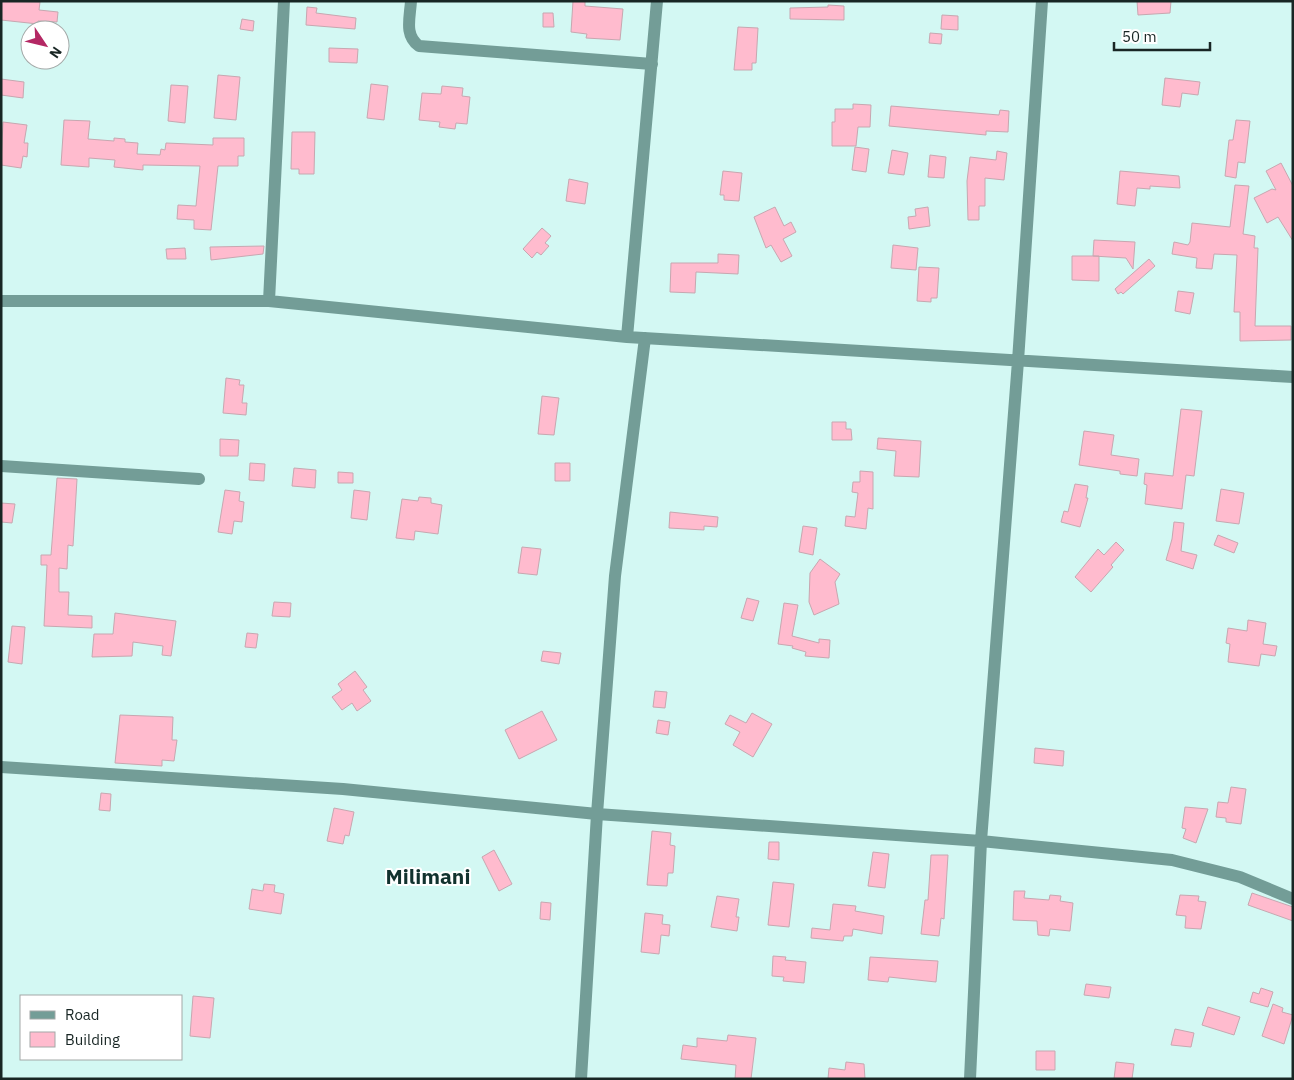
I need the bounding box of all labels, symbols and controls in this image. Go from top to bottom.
north arrow [20,20,70,70]
scale bar [1114,20,1210,52]
text: 50 m [1122,27,1157,46]
text: N [45,43,66,62]
district label: Milimani [386,862,470,890]
legend [20,995,182,1060]
text: Road [65,1005,100,1024]
text: Building [65,1030,120,1049]

